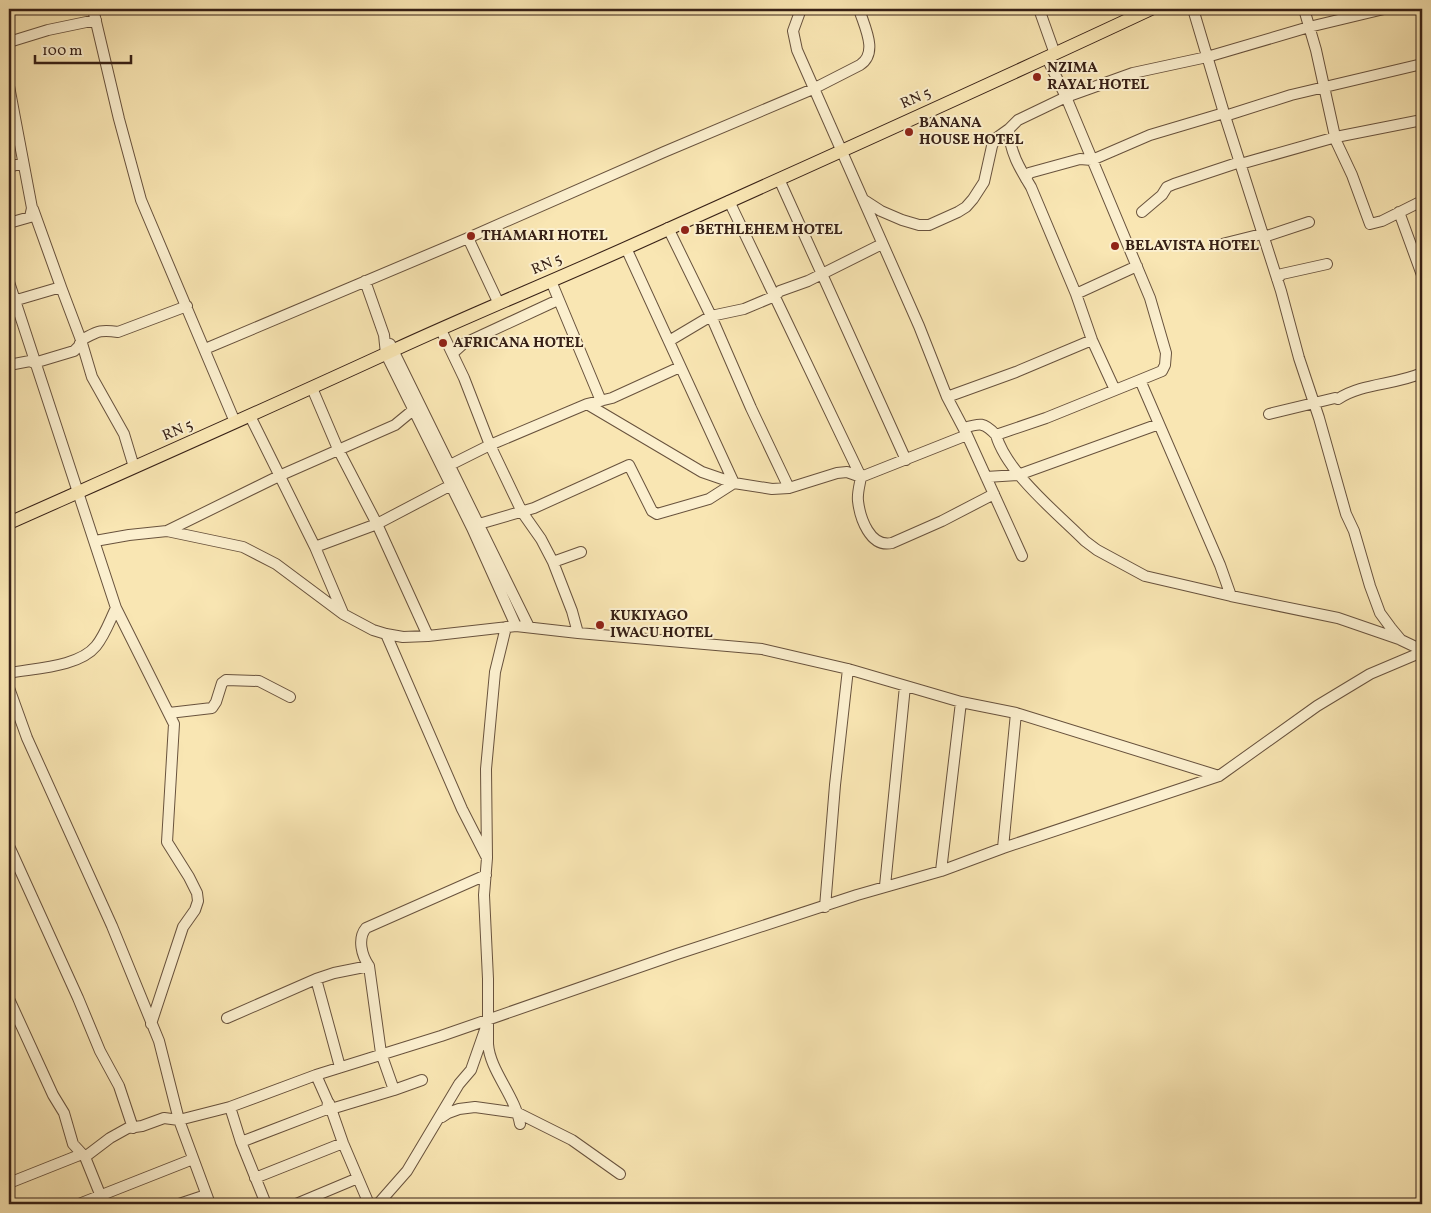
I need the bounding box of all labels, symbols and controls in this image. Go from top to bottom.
scale bar [35,32,131,64]
text: 100 m [42,41,82,62]
place label: NZIMA RAYAL HOTEL [1047,58,1149,96]
marker: NZIMA RAYAL HOTEL [1031,71,1043,83]
street label: RN 5 [897,83,935,115]
place label: BANANA HOUSE HOTEL [919,113,1023,151]
marker: BANANA HOUSE HOTEL [903,126,915,138]
place label: BETHLEHEM HOTEL [695,220,843,241]
marker: BETHLEHEM HOTEL [679,224,691,236]
place label: THAMARI HOTEL [481,226,608,247]
marker: THAMARI HOTEL [465,230,477,242]
place label: BELAVISTA HOTEL [1125,236,1259,257]
marker: BELAVISTA HOTEL [1109,240,1121,252]
street label: RN 5 [528,249,566,281]
place label: AFRICANA HOTEL [453,333,584,354]
marker: AFRICANA HOTEL [437,337,449,349]
street label: RN 5 [159,415,197,447]
place label: KUKIYAGO IWACU HOTEL [610,606,713,644]
marker: KUKIYAGO IWACU HOTEL [594,619,606,631]

